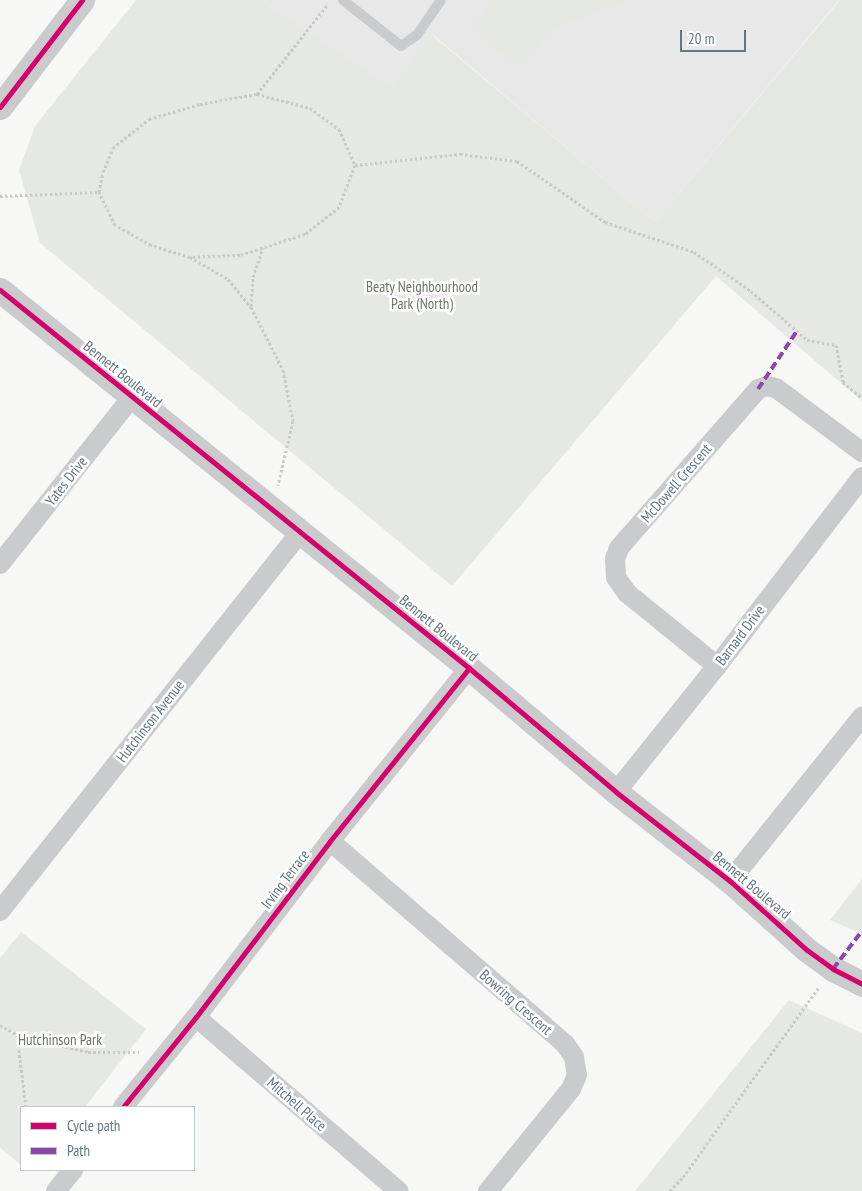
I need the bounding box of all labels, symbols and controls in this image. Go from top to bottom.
scale bar [682,20,748,52]
text: 20 m [688,29,714,48]
park label: Beaty Neighbourhood Park (North) [366,277,478,312]
street label: Bennett Boulevard [80,337,166,411]
street label: McDowell Crescent [637,440,715,526]
street label: Yates Drive [41,453,91,509]
street label: Bennett Boulevard [396,591,482,665]
street label: Barnard Drive [712,601,768,669]
street label: Hutchinson Avenue [112,676,188,766]
street label: Irving Terrace [257,846,313,912]
street label: Bennett Boulevard [709,847,795,923]
street label: Bowring Crescent [476,966,556,1038]
park label: Hutchinson Park [18,1031,102,1049]
street label: Mitchell Place [264,1073,330,1135]
legend [20,1106,195,1171]
text: Cycle path [67,1116,120,1135]
text: Path [67,1141,90,1160]

